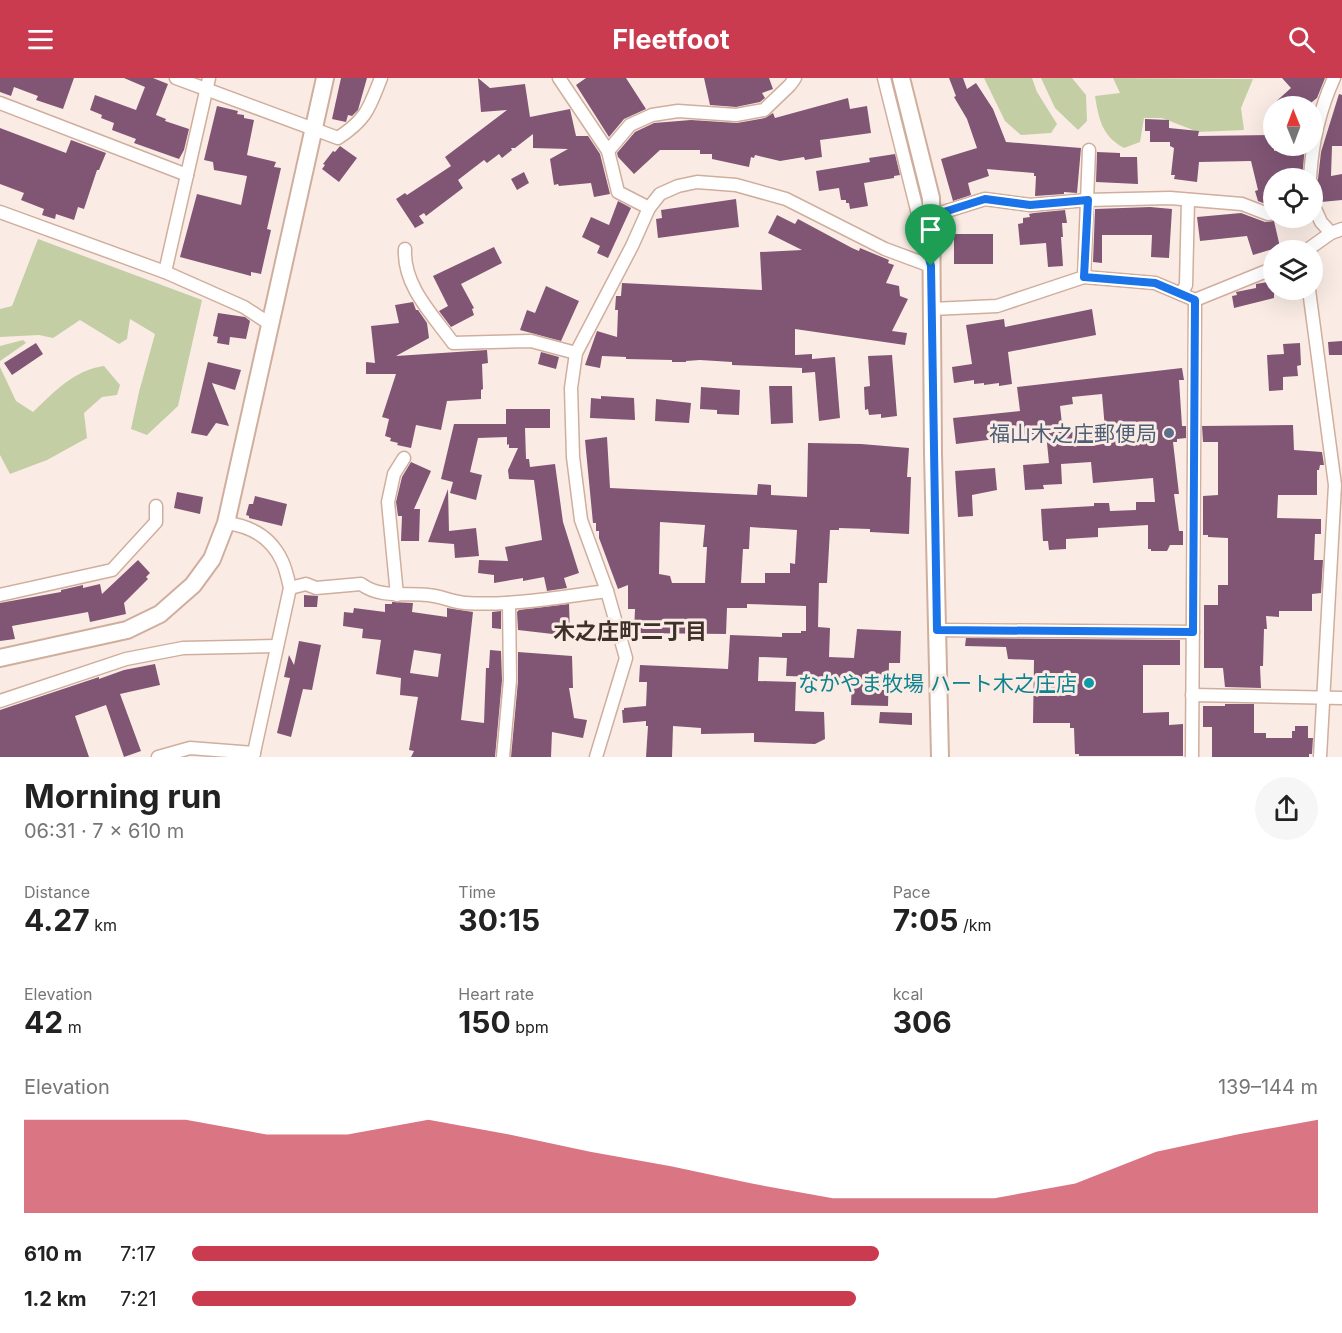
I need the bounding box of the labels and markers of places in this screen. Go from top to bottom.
pin [905,204,956,266]
place label: 福山木之庄郵便局 [989,421,1157,446]
marker: 福山木之庄郵便局 [1162,426,1176,440]
place label: なかやま牧場 ハート木之庄店 [798,671,1077,696]
marker: なかやま牧場 ハート木之庄店 [1082,676,1096,690]

